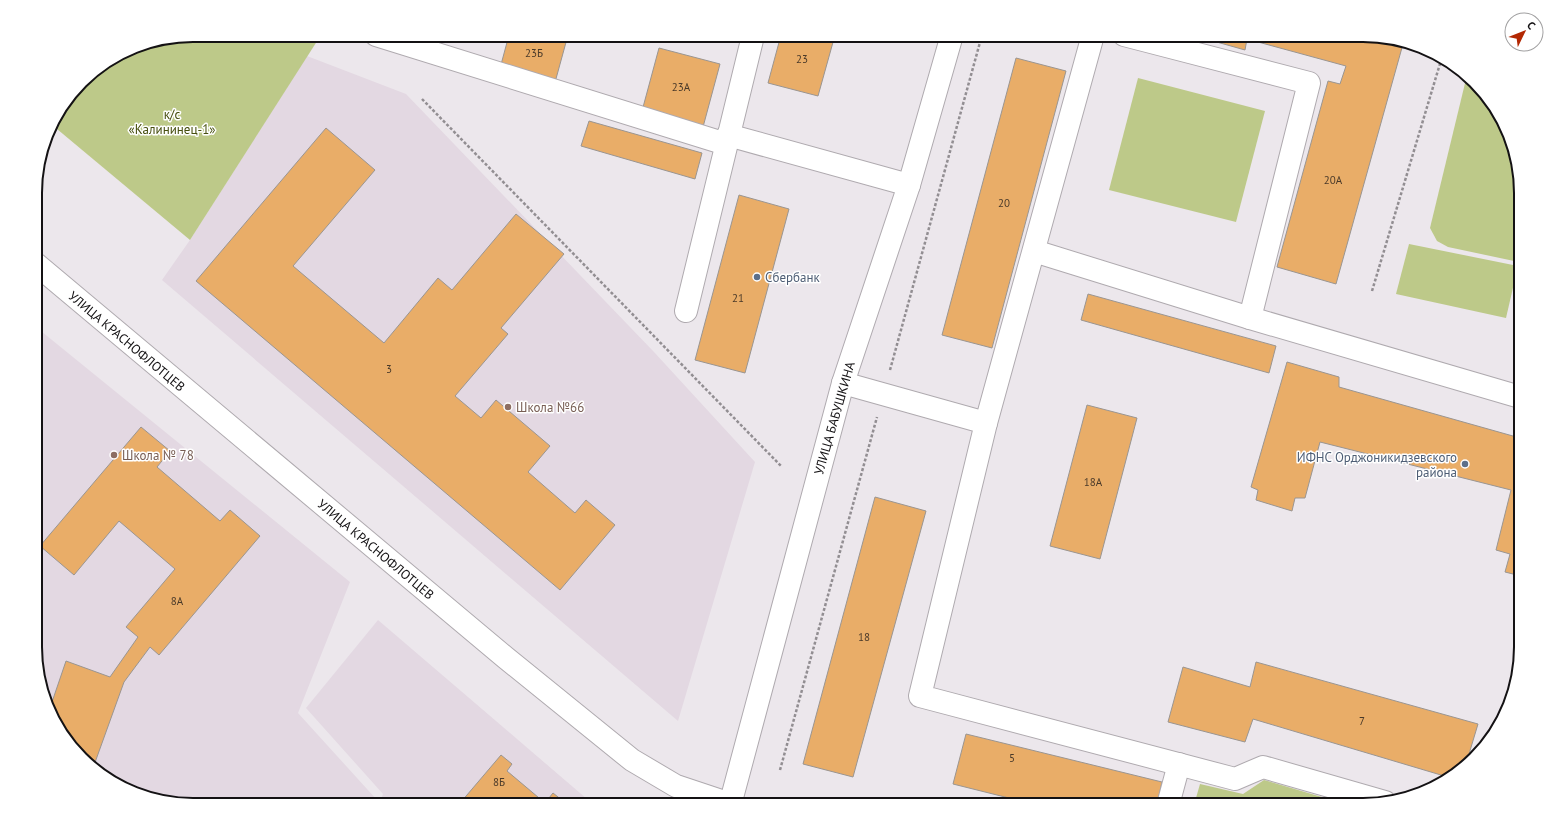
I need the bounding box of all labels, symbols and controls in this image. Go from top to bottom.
north arrow [1504,12,1544,52]
text: С [1524,18,1539,32]
house number: 23Б [525,46,543,60]
house number: 23 [796,52,808,66]
house number: 23А [672,80,691,94]
park label: к/с «Калининец-1» [128,106,216,138]
house number: 20А [1324,173,1343,187]
house number: 20 [998,196,1010,210]
place label: Сбербанк [765,269,820,286]
marker: Сбербанк [752,272,762,282]
street label: УЛИЦА КРАСНОФЛОТЦЕВ [65,288,188,395]
house number: 21 [732,291,744,305]
street label: УЛИЦА БАБУШКИНА [810,359,859,477]
house number: 3 [386,362,392,376]
place label: Школа №66 [516,399,584,416]
marker: Школа №66 [503,402,513,412]
place label: Школа № 78 [122,447,194,464]
place label: ИФНС Орджоникидзевского района [1297,449,1457,481]
marker: Школа № 78 [109,450,119,460]
marker: ИФНС Орджоникидзевского района [1460,459,1470,469]
house number: 18А [1084,475,1103,489]
street label: УЛИЦА КРАСНОФЛОТЦЕВ [314,496,437,603]
house number: 8А [171,594,184,608]
house number: 18 [858,630,870,644]
house number: 7 [1359,714,1365,728]
house number: 5 [1009,751,1015,765]
house number: 8Б [493,775,505,789]

